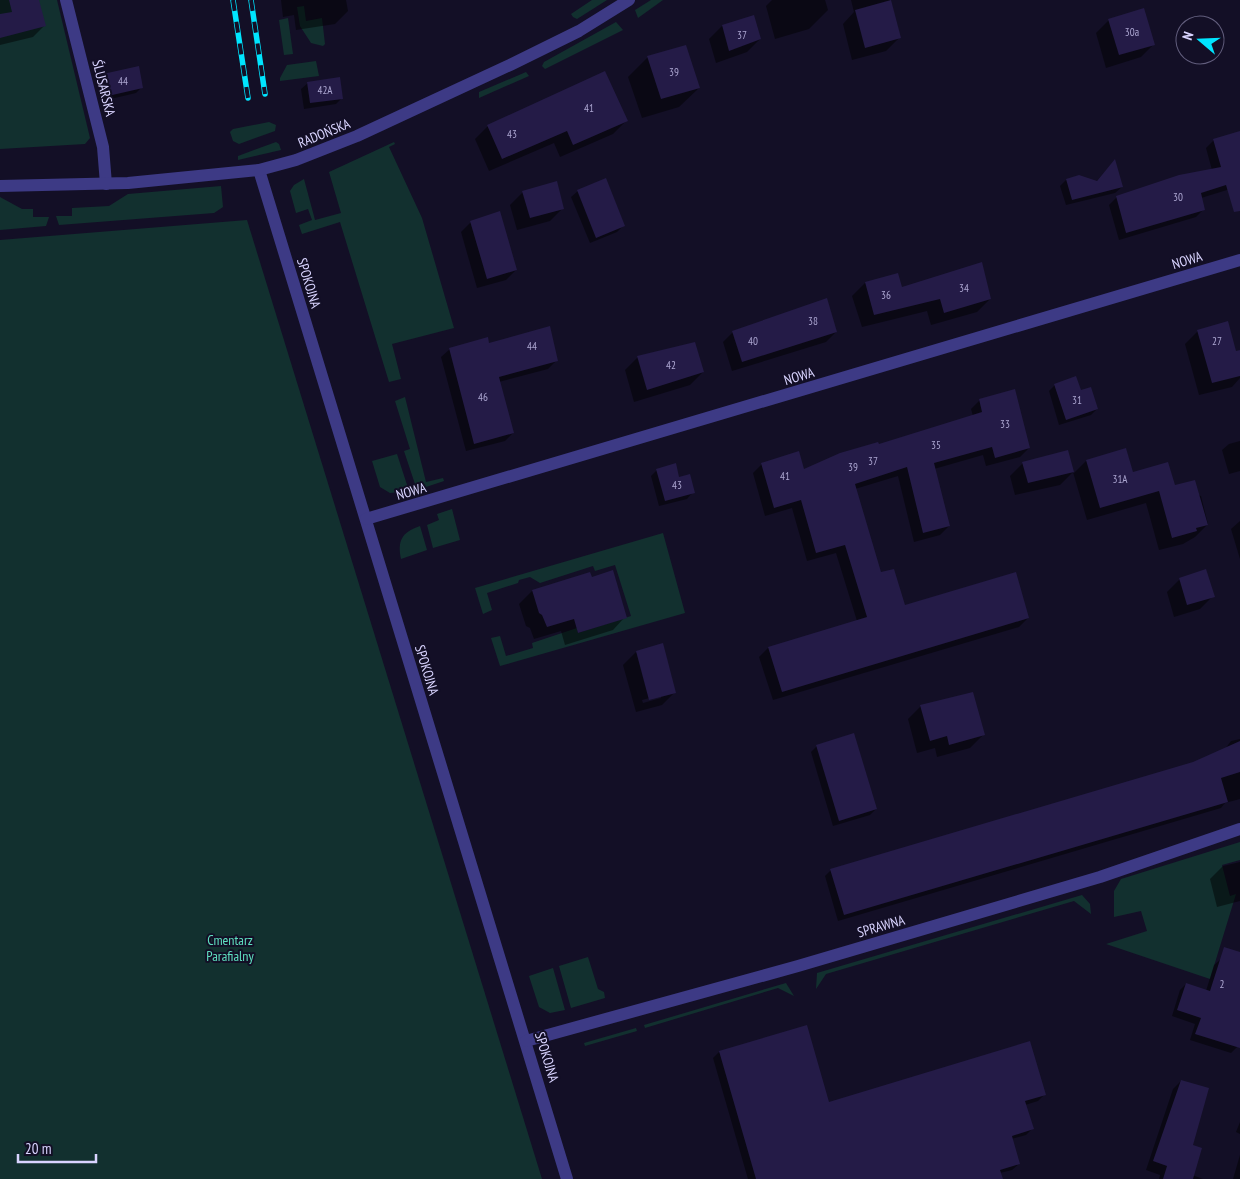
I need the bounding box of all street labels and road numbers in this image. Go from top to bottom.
street label: ŚLUSARSKA [88,58,120,118]
street label: RADOŃSKA [295,114,353,152]
street label: NOWA [1170,247,1205,273]
street label: SPOKOJNA [293,256,325,311]
street label: NOWA [782,363,817,389]
street label: NOWA [394,478,429,504]
street label: SPOKOJNA [411,643,443,698]
street label: SPRAWNA [855,911,907,941]
street label: SPOKOJNA [531,1030,563,1085]

